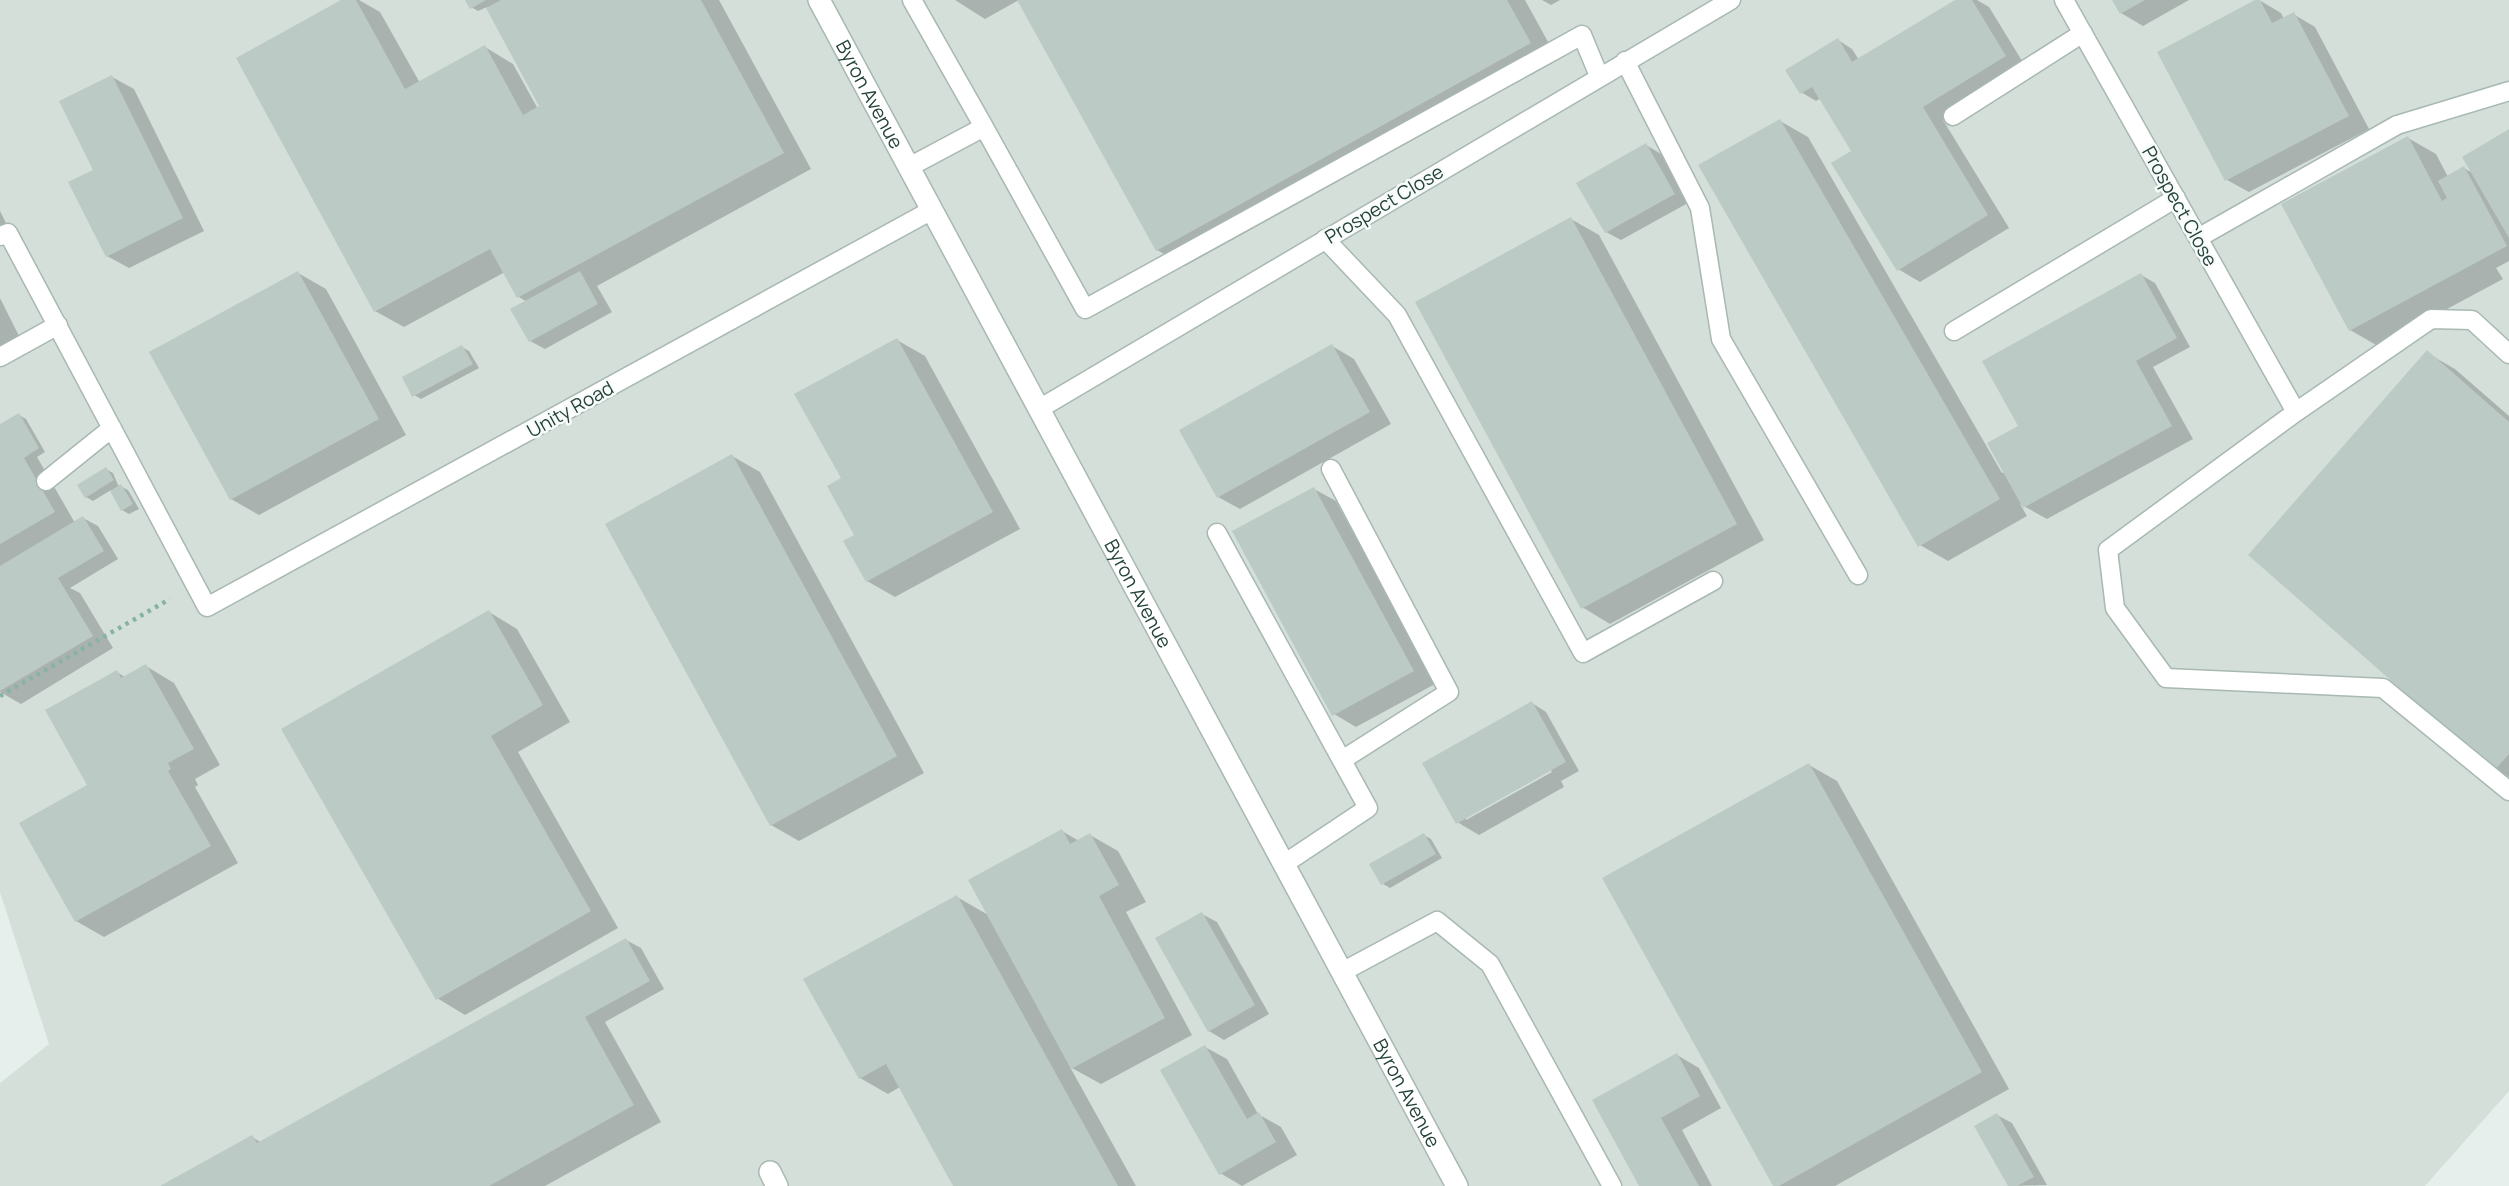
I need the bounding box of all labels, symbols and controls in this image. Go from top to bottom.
street label: Byron Avenue [830,35,910,153]
street label: Prospect Close [2136,141,2224,271]
street label: Prospect Close [1320,158,1448,250]
street label: Unity Road [522,375,618,443]
street label: Byron Avenue [1098,535,1178,652]
street label: Byron Avenue [1367,1034,1447,1152]

